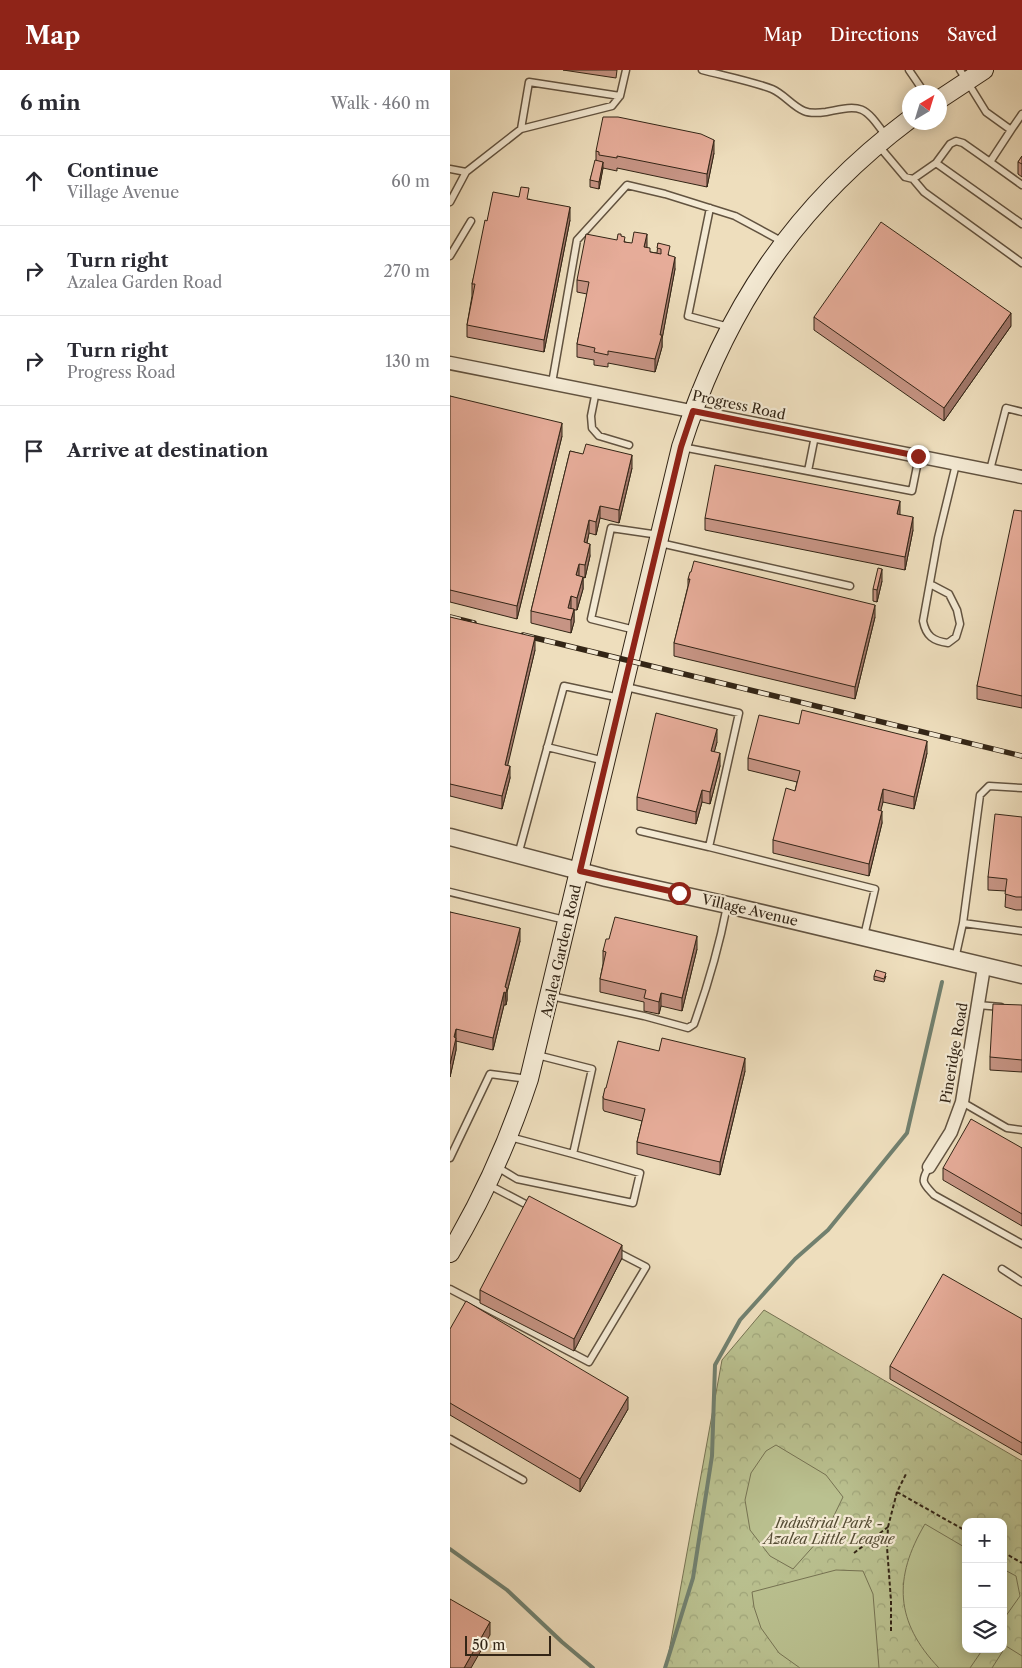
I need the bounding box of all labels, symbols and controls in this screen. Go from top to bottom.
text: Map [25,21,80,50]
text: Map [763,24,802,46]
text: Directions [830,24,919,46]
text: Saved [947,24,997,46]
north arrow [902,85,947,130]
text: 6 min [20,90,81,115]
text: Walk · 460 m [331,93,430,113]
text: Continue [67,159,159,182]
icon: ahead [20,167,48,195]
text: 60 m [391,171,430,191]
text: Village Avenue [67,182,179,202]
text: Turn right [67,249,168,272]
icon: right [20,257,48,285]
text: 270 m [384,261,430,281]
text: Azalea Garden Road [67,272,222,292]
text: Turn right [67,339,168,362]
icon: right [20,347,48,375]
text: 130 m [385,351,430,371]
text: Progress Road [67,362,176,382]
street label: Progress Road [691,386,788,424]
icon: arrive [20,437,48,465]
text: Arrive at destination [67,439,268,462]
route end [907,445,930,468]
street label: Azalea Garden Road [537,882,585,1020]
route start [668,882,691,905]
street label: Village Avenue [699,890,800,930]
street label: Pineridge Road [936,1001,972,1105]
park label: Industrial Park - Azalea Little League [761,1514,896,1548]
map controls [962,1518,1007,1653]
button: + [962,1518,1007,1563]
button: − [962,1563,1007,1608]
button: layers [962,1608,1007,1653]
scale bar [465,1633,551,1656]
text: 50 m [472,1636,505,1654]

